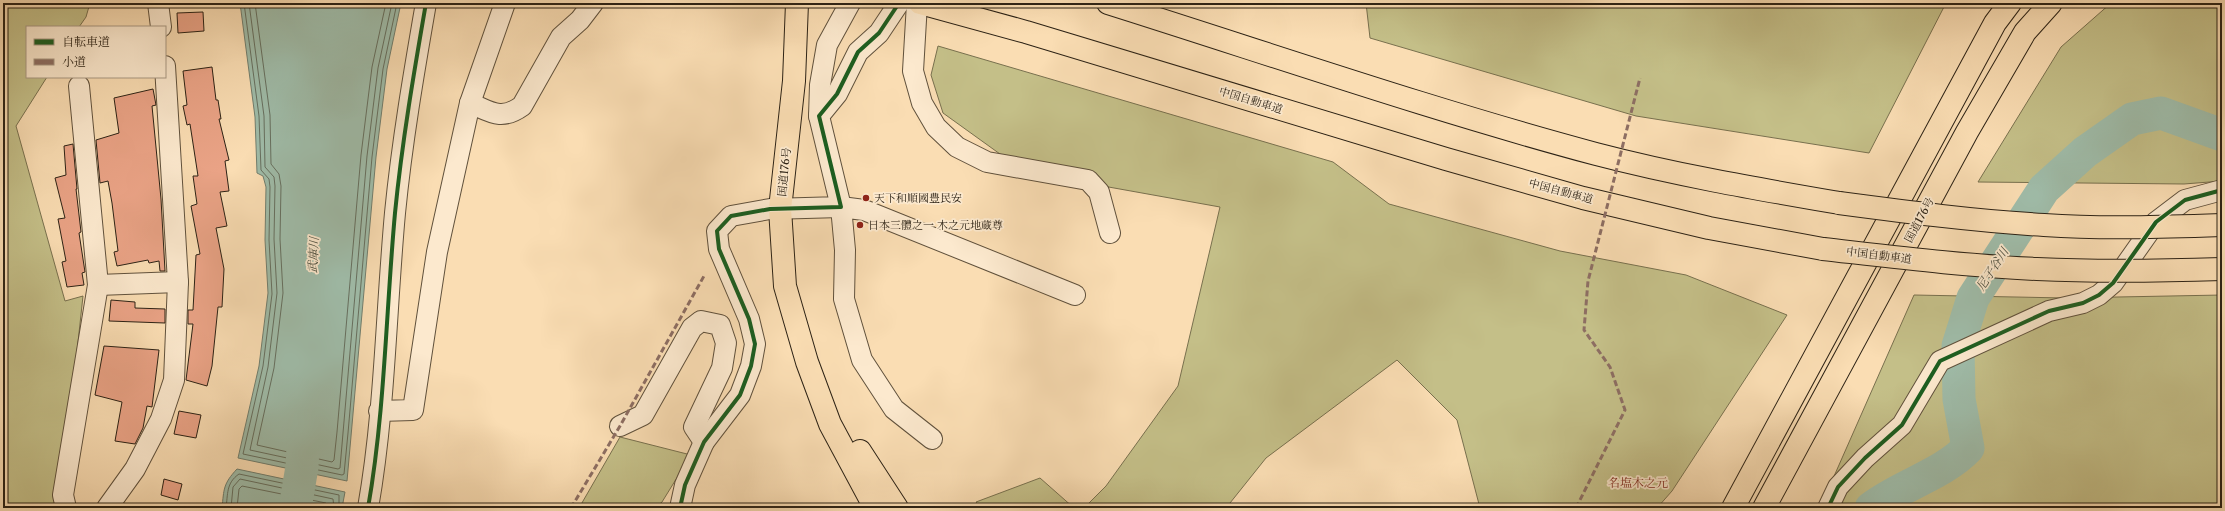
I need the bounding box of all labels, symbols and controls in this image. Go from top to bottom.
legend [26,26,166,78]
text: 自転車道 [62,34,110,49]
text: 小道 [62,54,86,69]
street label: 中国自動車道 [1217,84,1285,116]
street label: 国道176号 [774,147,794,197]
street label: 中国自動車道 [1527,176,1595,206]
place label: 天下和順國豊民安 [874,191,962,205]
marker: 天下和順國豊民安 [861,193,871,203]
street label: 国道176号 [1901,195,1937,245]
place label: 日本三體之一 木之元地蔵尊 [868,218,1003,232]
marker: 日本三體之一 木之元地蔵尊 [855,220,865,230]
water label: 武庫川 [305,235,322,273]
water label: 尼子谷川 [1973,243,2012,293]
street label: 中国自動車道 [1845,244,1913,266]
district label: 名塩木之元 [1608,475,1668,490]

